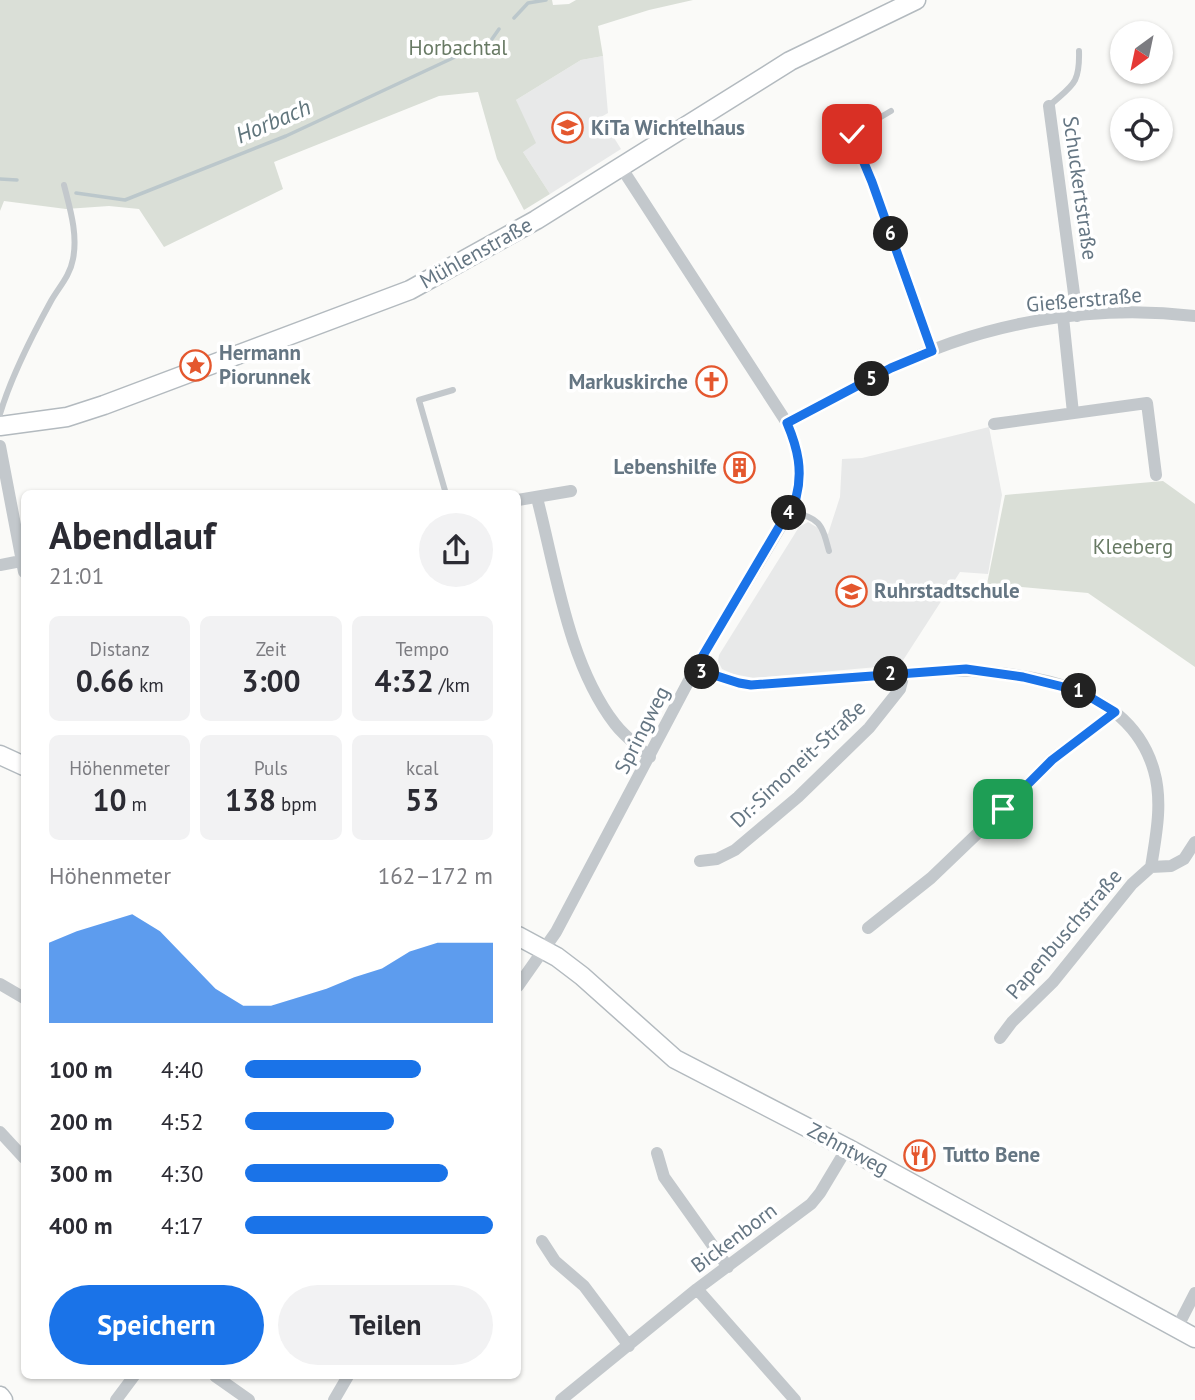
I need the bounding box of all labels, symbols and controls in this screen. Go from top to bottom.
north arrow [1110,21,1172,84]
map controls [1110,21,1173,161]
park label: Horbachtal [409,34,507,61]
water label: Horbach [231,92,315,149]
button: locate [1110,98,1173,161]
pin [822,104,882,164]
school or university icon: KiTa Wichtelhaus [551,111,585,145]
place label: KiTa Wichtelhaus [591,114,745,141]
street label: Schuckertstraße [1057,114,1104,262]
icon: check [833,115,871,153]
street label: Mühlenstraße [415,211,537,295]
pin: 6 [874,216,908,252]
text: 6 [885,221,896,245]
street label: Gießerstraße [1025,281,1143,318]
place label: Hermann Piorunnek [219,339,311,390]
place icon: Hermann Piorunnek [179,348,213,382]
pin: 5 [854,362,890,396]
church icon: Markuskirche [694,365,728,399]
text: 5 [866,366,877,390]
place label: Markuskirche [568,368,688,395]
building icon: Lebenshilfe [723,450,757,484]
place label: Lebenshilfe [613,453,717,480]
pin: 4 [772,496,806,530]
text: 4 [783,500,794,524]
text: Abendlauf [49,510,216,559]
button: share [419,513,493,587]
park label: Kleeberg [1093,533,1173,560]
text: 21:01 [49,561,104,590]
school or university icon: Ruhrstadtschule [834,574,868,608]
place label: Ruhrstadtschule [874,577,1020,604]
text: Distanz [90,637,150,661]
text: Zeit [256,637,286,661]
text: Tempo [395,637,449,661]
pin: 3 [684,654,720,690]
pin: 2 [874,656,908,692]
text: 3 [696,659,707,683]
text: 0.66 [76,661,134,700]
text: 3:00 [241,661,301,700]
text: 4:32 [375,661,434,700]
text: 2 [885,661,896,685]
text: km [134,673,164,697]
text: /km [434,673,470,697]
pin: 1 [1062,674,1096,708]
text: 1 [1073,678,1084,702]
street label: Springweg [608,681,675,778]
street label: Dr.-Simoneit-Straße [725,694,871,833]
text: Höhenmeter [69,756,170,780]
text: Puls [254,756,288,780]
text: kcal [406,756,439,780]
pin [973,779,1033,839]
text: 10 [92,780,126,819]
text: 138 [225,780,276,819]
text: 53 [405,780,439,819]
icon: arrive [984,790,1022,828]
text: m [126,792,147,816]
text: bpm [276,792,317,816]
text: Höhenmeter [49,861,171,890]
text: 162–172 m [378,861,493,890]
street label: Papenbuschstraße [1000,863,1128,1004]
text: 100 m [49,1055,112,1084]
text: 4:40 [161,1055,204,1084]
text: 200 m [49,1107,112,1136]
text: 4:52 [161,1107,204,1136]
street label: Zehntweg [803,1116,893,1181]
restaurant icon: Tutto Bene [903,1138,937,1172]
place label: Tutto Bene [943,1141,1040,1168]
text: 300 m [49,1159,112,1188]
text: 4:30 [161,1159,204,1188]
street label: Bickenborn [685,1197,782,1279]
text: 400 m [49,1211,112,1240]
text: 4:17 [161,1211,204,1240]
button: Speichern [49,1285,264,1365]
button: Teilen [278,1285,493,1365]

